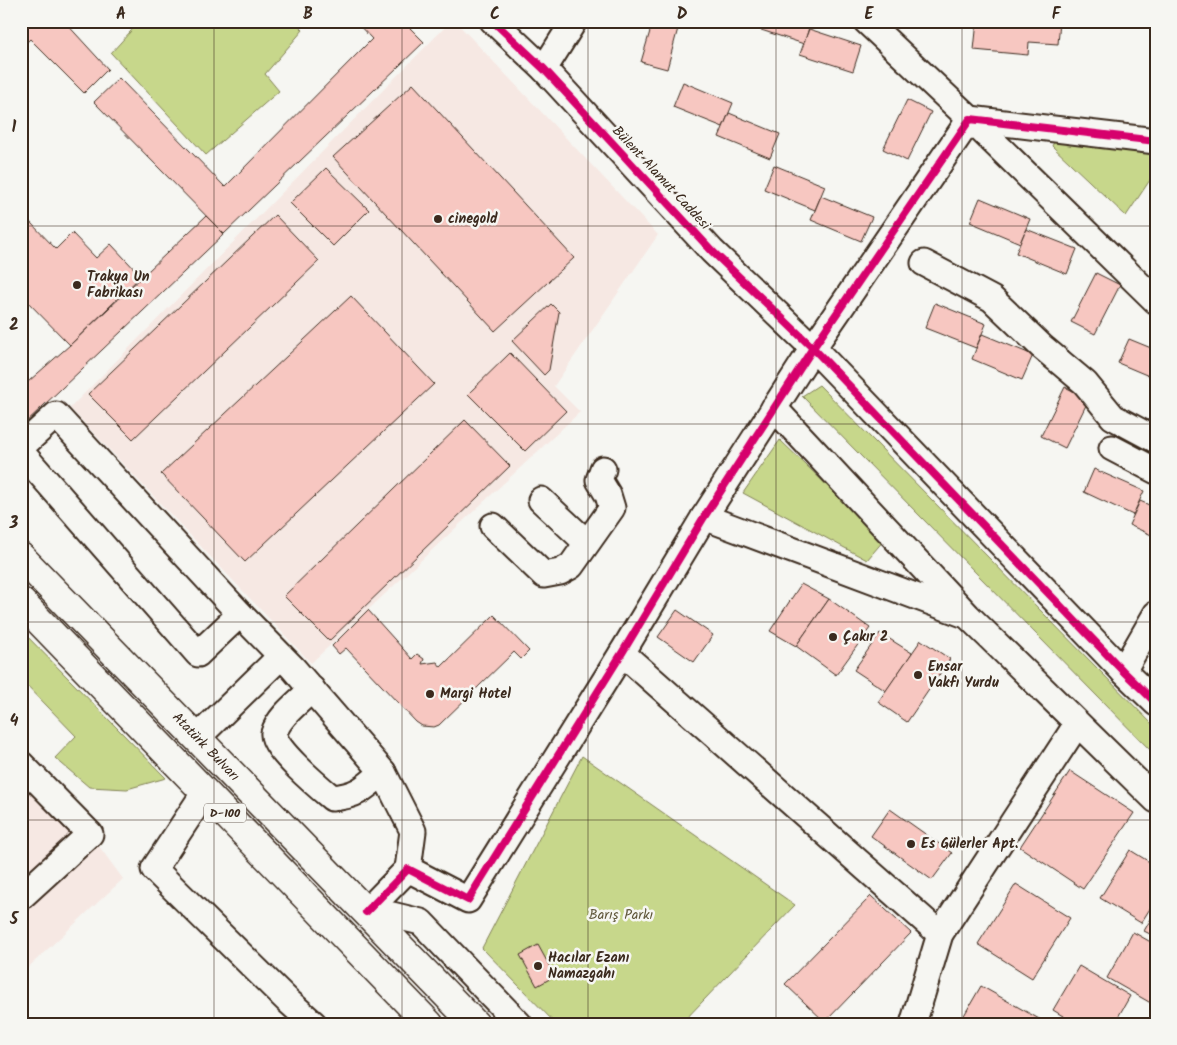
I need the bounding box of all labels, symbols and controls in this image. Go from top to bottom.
text: A [116,2,126,27]
text: B [303,2,313,27]
text: C [490,2,500,27]
text: D [677,2,688,27]
text: E [865,2,875,27]
text: F [1052,2,1062,27]
text: 1 [12,115,17,140]
street label: Bülent Alamut Caddesi [607,121,716,236]
place label: cinegold [448,208,498,230]
marker: cinegold [432,213,444,225]
place label: Trakya Un Fabrikası [87,266,150,304]
marker: Trakya Un Fabrikası [71,279,83,291]
text: 2 [9,313,19,338]
text: 3 [9,511,19,536]
place label: Çakır 2 [843,626,888,648]
marker: Çakır 2 [827,631,839,643]
place label: Ensar Vakfı Yurdu [928,656,999,694]
marker: Ensar Vakfı Yurdu [912,669,924,681]
place label: Margi Hotel [440,683,511,705]
marker: Margi Hotel [424,688,436,700]
street label: Atatürk Bulvarı [167,707,245,787]
text: 4 [10,709,19,734]
road number: D-100 [204,804,246,822]
place label: Es Gülerler Apt. [921,833,1018,855]
marker: Es Gülerler Apt. [905,838,917,850]
park label: Barış Parkı [589,904,654,926]
text: 5 [9,907,20,932]
place label: Hacılar Ezanı Namazgahı [548,947,629,985]
marker: Hacılar Ezanı Namazgahı [532,960,544,972]

